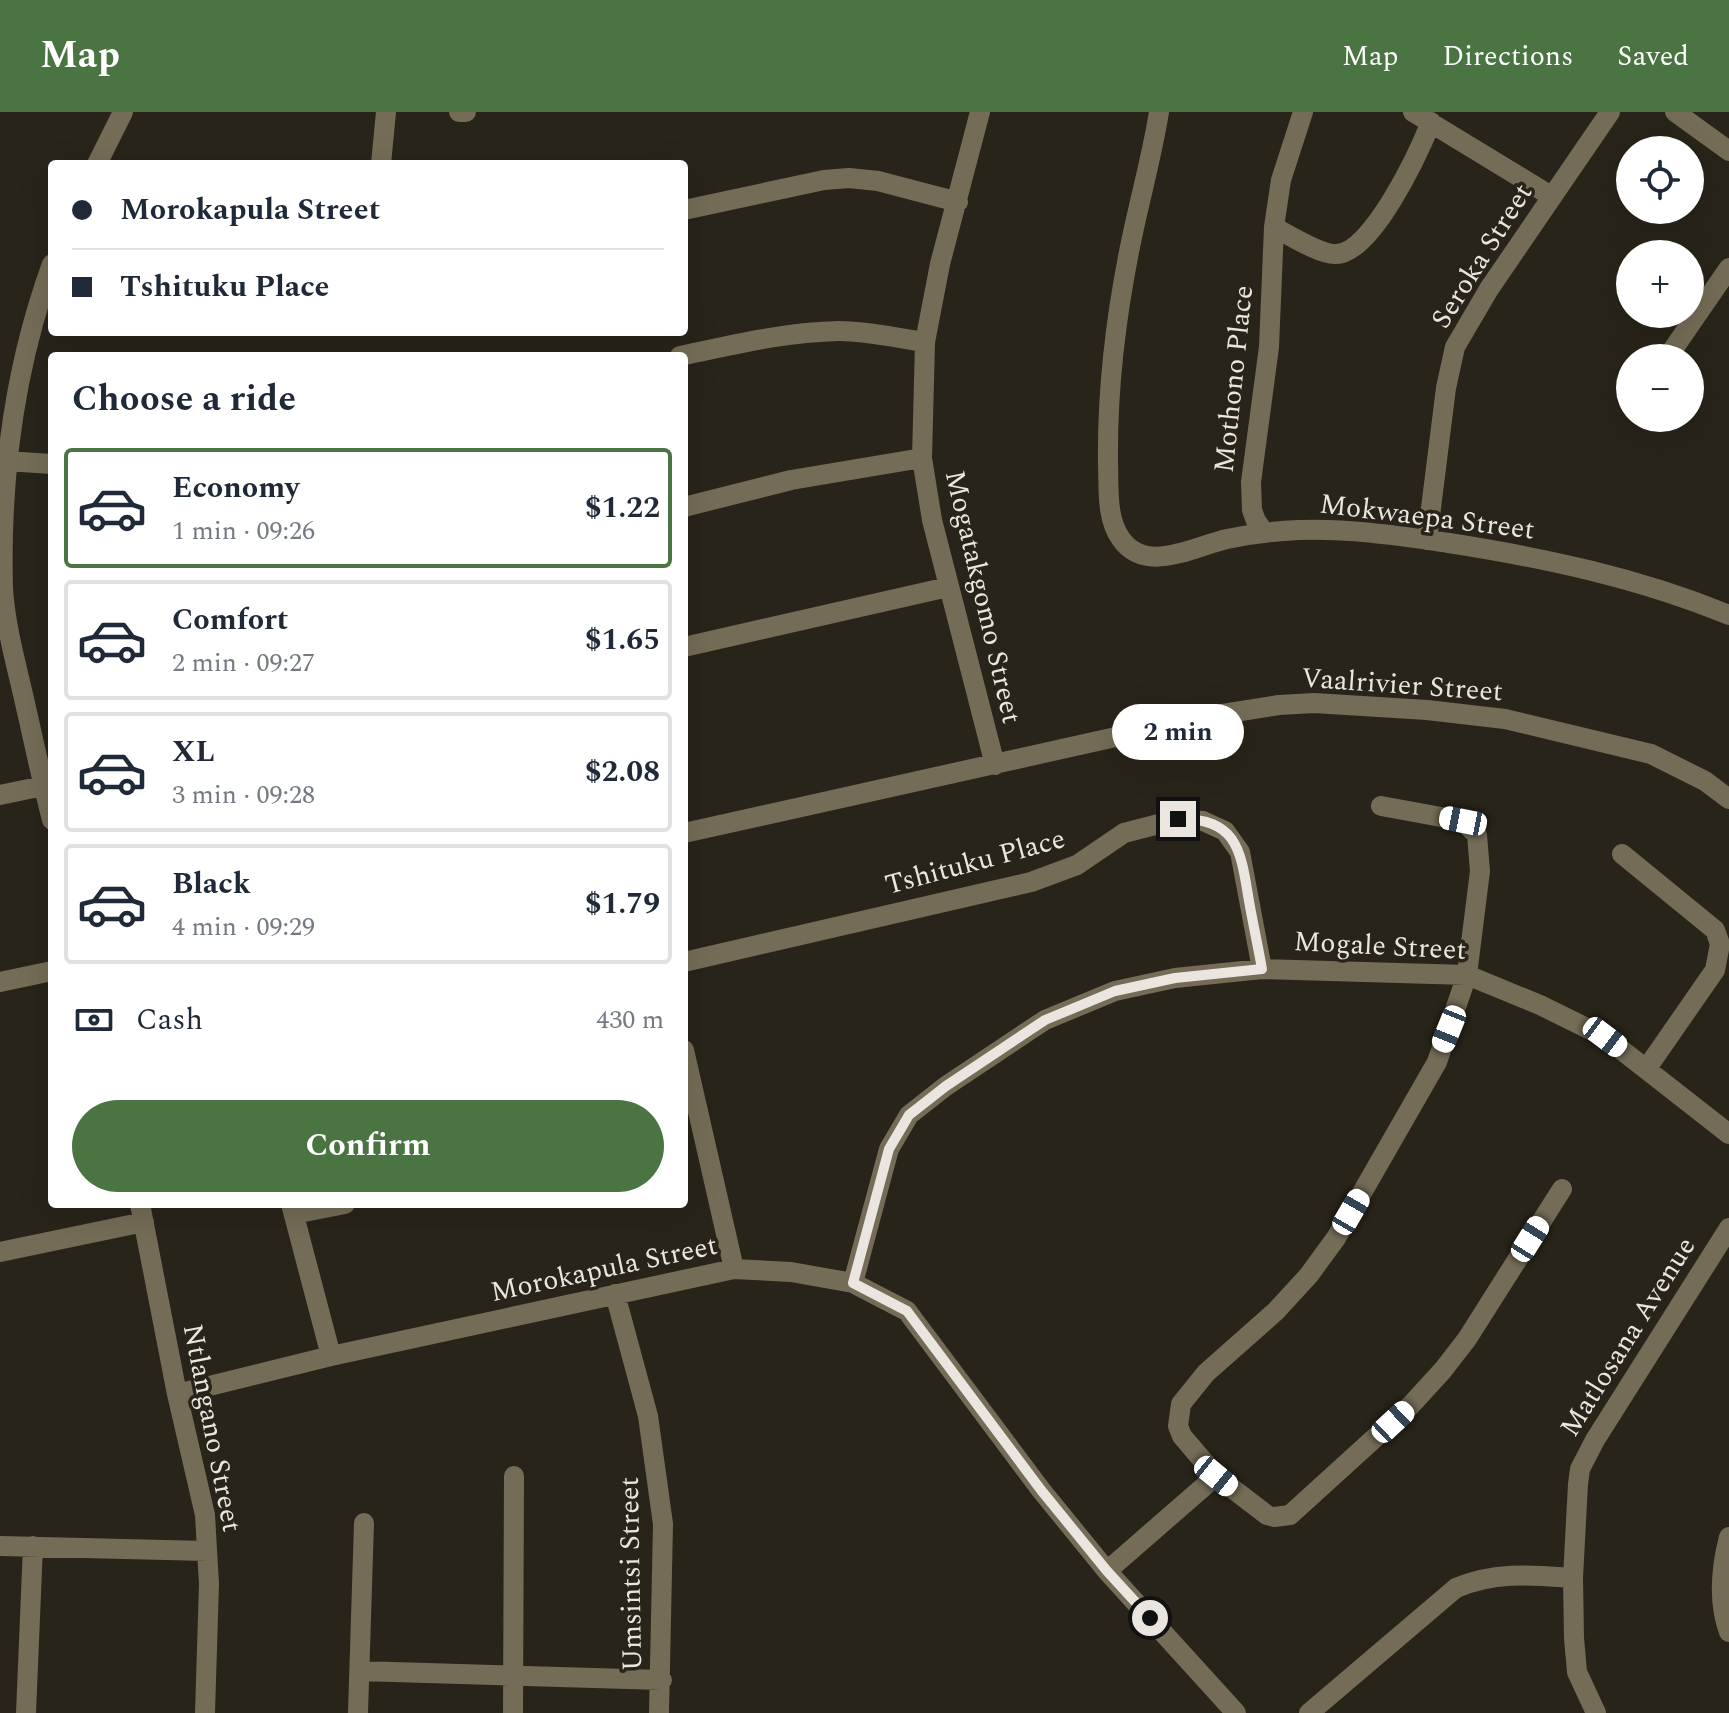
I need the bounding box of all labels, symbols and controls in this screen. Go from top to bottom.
text: Map [40,27,120,85]
text: Map [1342,35,1399,78]
text: Directions [1443,35,1573,78]
text: Saved [1617,35,1689,78]
map controls [1616,136,1704,432]
button: locate [1616,136,1704,224]
street label: Seroka Street [1420,175,1544,337]
text: Morokapula Street [120,187,380,233]
button: + [1616,240,1704,328]
text: Tshituku Place [120,264,329,310]
street label: Mothono Place [1203,283,1265,475]
button: − [1616,344,1704,432]
text: Choose a ride [72,372,296,427]
text: Economy [172,465,299,511]
street label: Mogatakgomo Street [933,466,1033,728]
icon: car [76,472,148,544]
street label: Mokwaepa Street [1317,482,1537,552]
text: $1.22 [585,485,660,531]
text: 1 min · 09:26 [172,511,315,551]
text: Comfort [172,597,288,643]
icon: car [76,604,148,676]
text: $1.65 [585,617,660,663]
text: 2 min · 09:27 [172,643,315,683]
street label: Vaalrivier Street [1300,657,1504,713]
callout: 2 min [1112,703,1244,759]
text: 2 min [1143,712,1213,752]
text: XL [172,729,215,775]
icon: car [76,736,148,808]
text: $2.08 [585,749,660,795]
text: 3 min · 09:28 [172,775,315,815]
route end [1160,801,1196,837]
car [1437,805,1489,837]
street label: Tshituku Place [880,817,1070,907]
text: Black [172,861,251,907]
icon: car [76,868,148,940]
text: $1.79 [585,881,660,927]
text: 4 min · 09:29 [172,907,315,947]
street label: Mogale Street [1293,920,1467,972]
text: Cash [136,997,203,1043]
icon: cash [72,998,116,1042]
text: 430 m [596,1000,664,1040]
car [1429,1002,1469,1056]
car [1579,1013,1631,1061]
button: Confirm [72,1100,664,1192]
car [1329,1185,1373,1239]
car [1507,1212,1553,1266]
street label: Morokapula Street [487,1224,722,1314]
street label: Matlosana Avenue [1549,1229,1707,1445]
street label: Ntlangano Street [171,1320,253,1536]
car [1367,1397,1419,1447]
car [1190,1452,1242,1500]
street label: Umsintsi Street [608,1476,654,1672]
route start [1132,1600,1168,1636]

